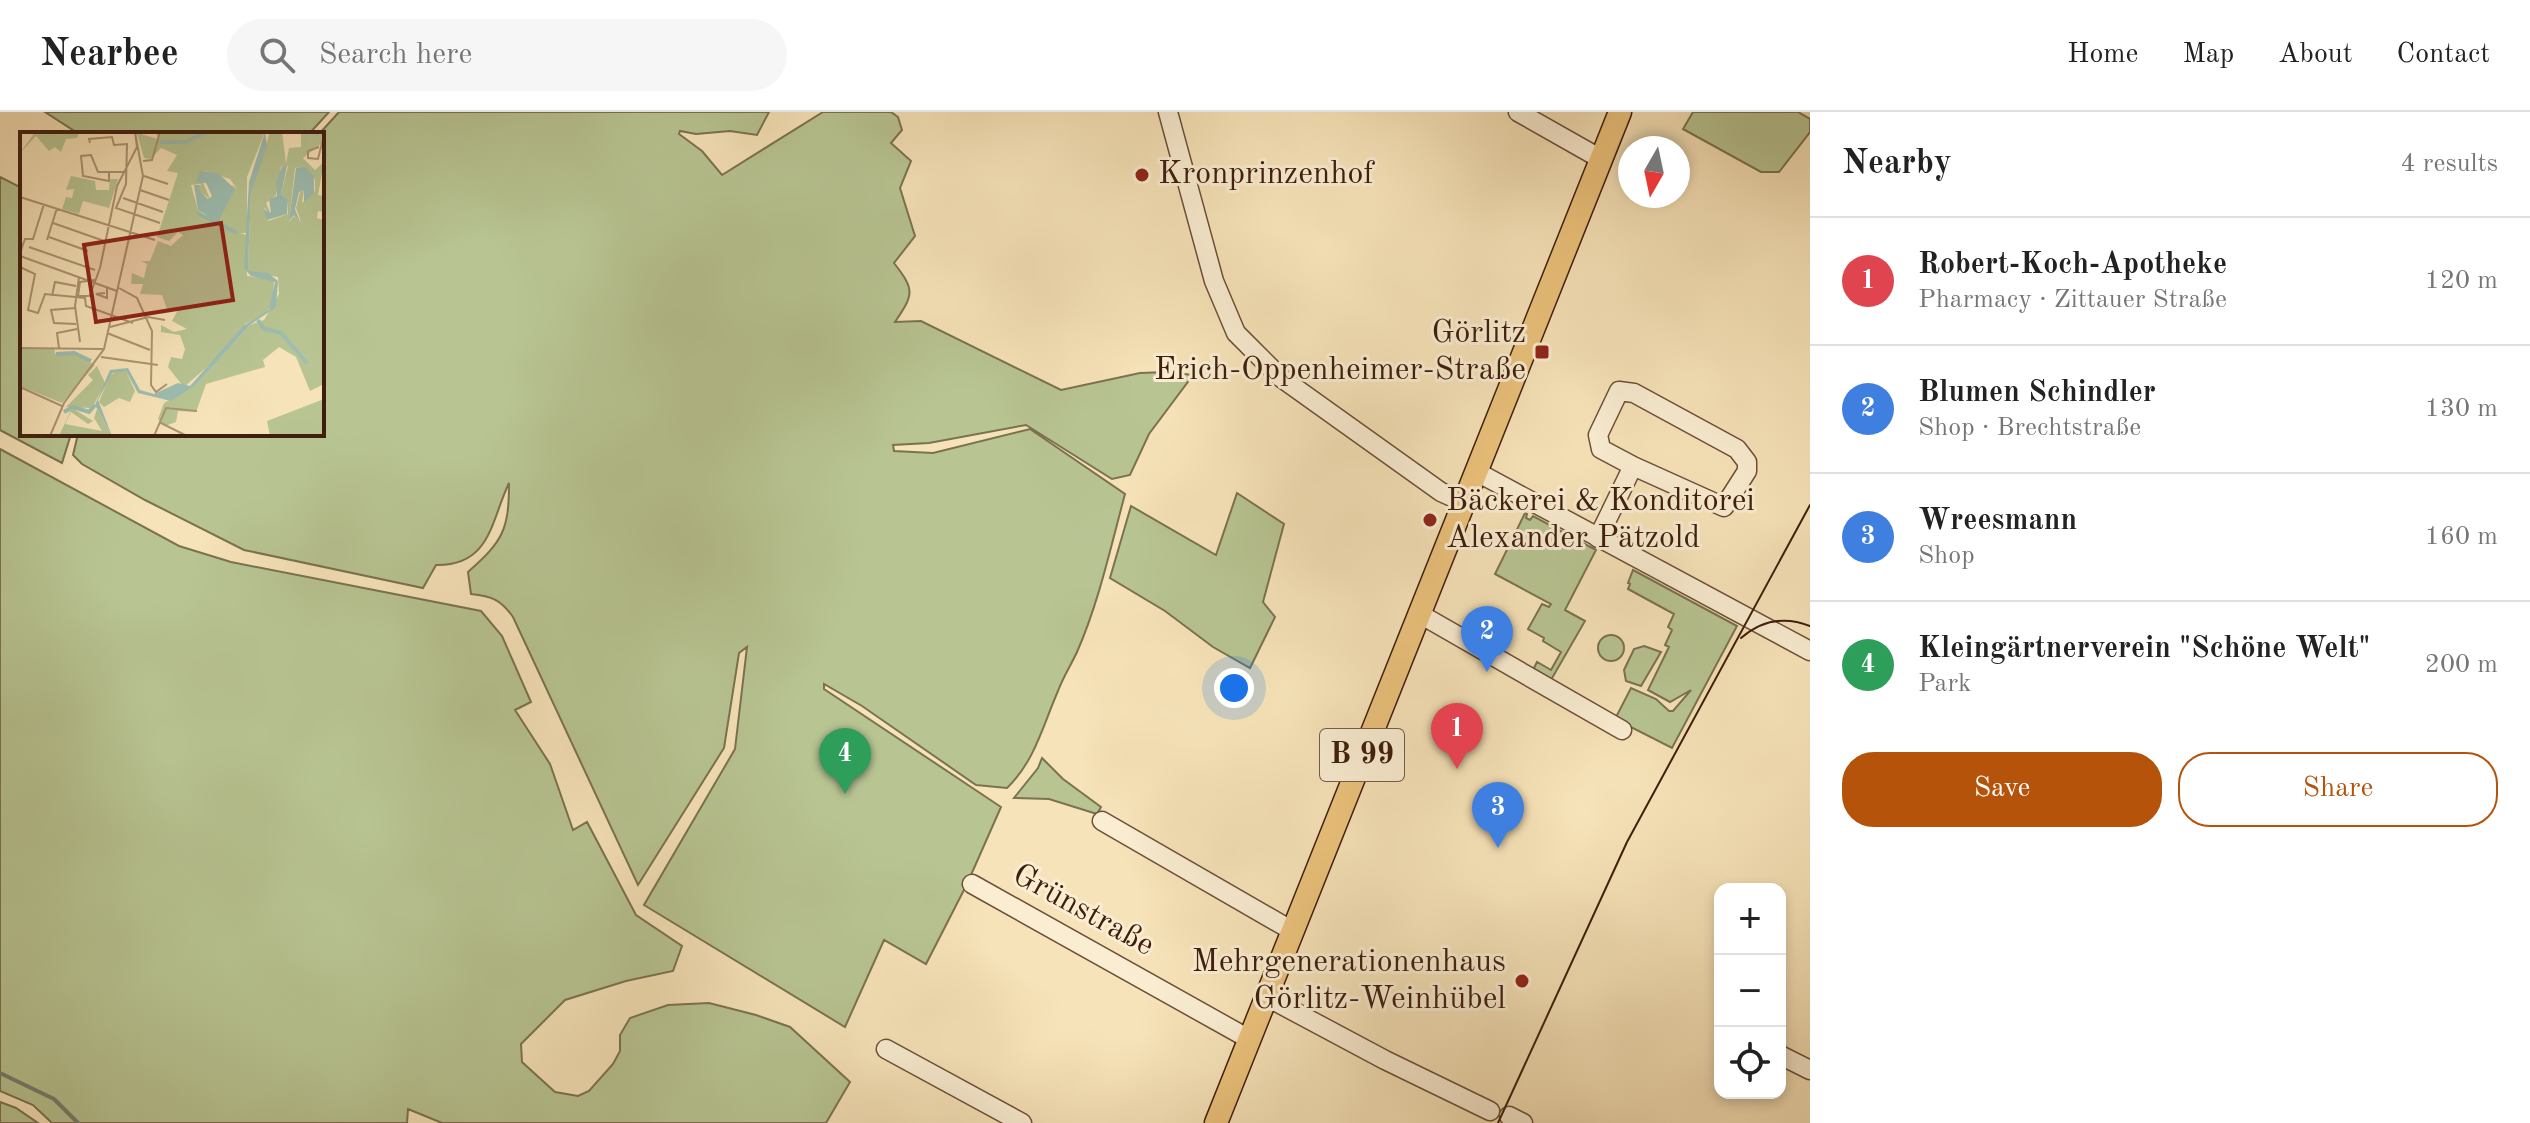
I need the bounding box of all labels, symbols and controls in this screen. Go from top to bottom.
search box [227,19,787,91]
icon: search [255,33,299,77]
text: Nearbee [40,36,179,74]
text: Search here [319,40,472,70]
text: Home [2067,41,2138,69]
text: Map [2182,41,2234,69]
text: About [2278,41,2353,69]
text: Contact [2397,41,2490,69]
inset map [20,132,324,436]
north arrow [1618,136,1690,208]
text: Nearby [1842,147,1952,181]
text: 4 results [2400,151,2498,177]
place label: Kronprinzenhof [1158,159,1375,191]
marker: Kronprinzenhof [1133,166,1151,184]
text: Robert-Koch-Apotheke [1918,250,2227,280]
text: 1 [1860,268,1876,294]
text: 120 m [2425,268,2498,294]
text: Pharmacy · Zittauer Straße [1918,287,2227,313]
place label: Görlitz Erich-Oppenheimer-Straße [1154,318,1526,387]
marker: Görlitz Erich-Oppenheimer-Straße [1533,343,1551,361]
text: Blumen Schindler [1918,378,2156,408]
text: 2 [1860,396,1876,422]
text: 130 m [2425,396,2498,422]
text: Shop · Brechtstraße [1918,415,2141,441]
place label: Bäckerei & Konditorei Alexander Pätzold [1446,486,1755,555]
text: Wreesmann [1918,506,2077,536]
marker: Bäckerei & Konditorei Alexander Pätzold [1421,511,1439,529]
text: 3 [1860,524,1876,550]
text: 160 m [2425,524,2498,550]
text: Shop [1918,543,1975,569]
pin: 2 [1461,606,1513,672]
text: Kleingärtnerverein "Schöne Welt" [1918,634,2370,664]
text: 4 [1860,652,1876,678]
text: 200 m [2425,652,2498,678]
your location [1214,668,1254,708]
text: Park [1918,671,1972,697]
pin: 1 [1431,703,1483,769]
pin: 4 [819,728,871,794]
road number: B 99 [1320,729,1404,781]
button: Save [1842,752,2162,827]
button: Share [2178,752,2498,827]
pin: 3 [1472,782,1524,848]
street label: Grünstraße [1007,859,1159,963]
map controls [1714,883,1786,1099]
button: + [1714,883,1786,955]
place label: Mehrgenerationenhaus Görlitz-Weinhübel [1192,947,1506,1016]
button: − [1714,955,1786,1027]
marker: Mehrgenerationenhaus Görlitz-Weinhübel [1513,972,1531,990]
button: locate [1714,1027,1786,1099]

